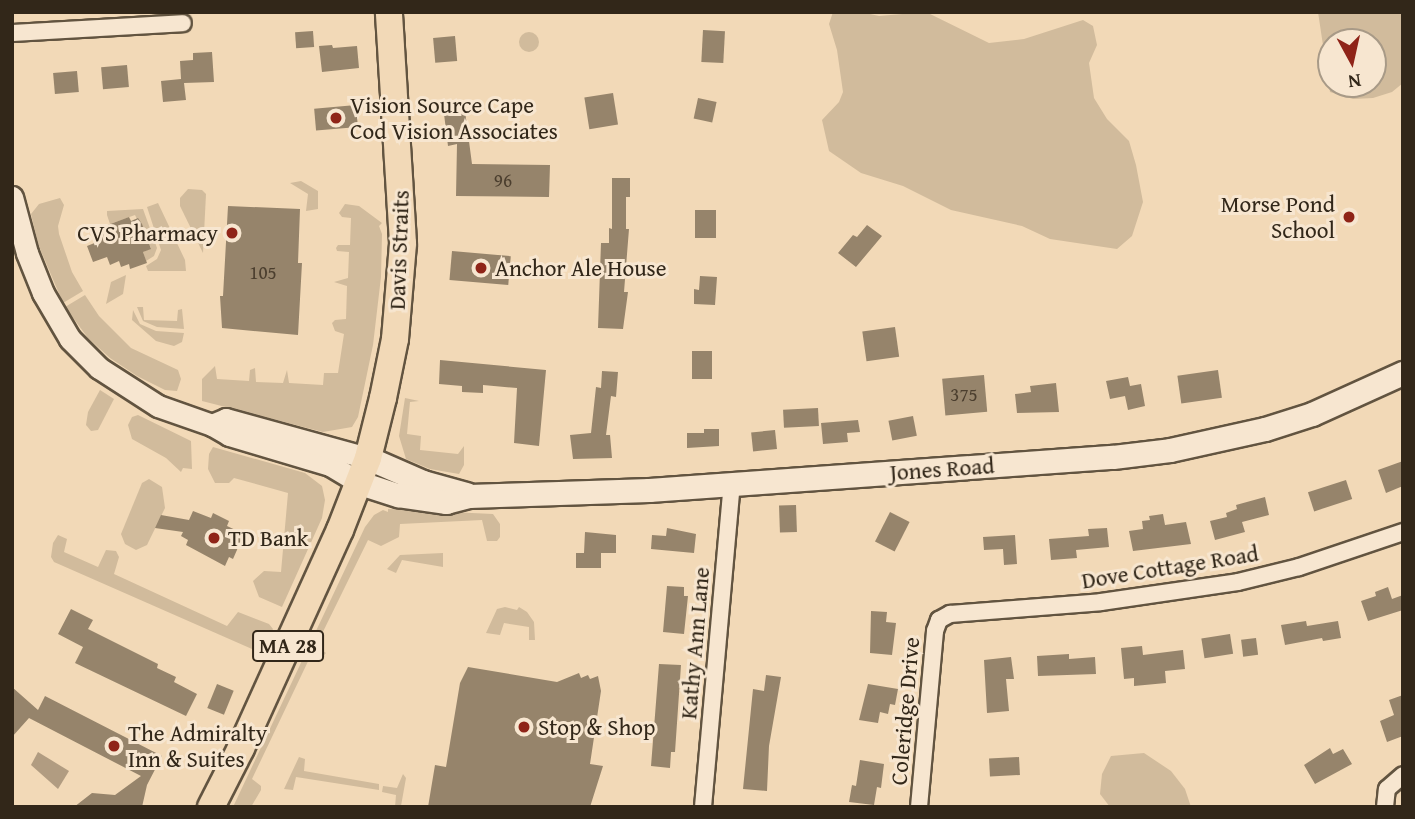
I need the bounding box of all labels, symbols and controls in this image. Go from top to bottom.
north arrow [1317,28,1387,98]
text: N [1346,67,1363,97]
place label: Vision Source Cape Cod Vision Associates [350,91,558,145]
marker: Vision Source Cape Cod Vision Associates [328,110,344,126]
house number: 96 [494,170,512,192]
street label: Davis Straits [383,190,415,310]
place label: Morse Pond School [1221,190,1335,244]
marker: Morse Pond School [1341,209,1357,225]
place label: CVS Pharmacy [77,219,218,247]
marker: CVS Pharmacy [224,225,240,241]
place label: Anchor Ale House [495,254,667,282]
marker: Anchor Ale House [473,260,489,276]
house number: 105 [249,262,277,284]
house number: 375 [950,384,978,406]
street label: Jones Road [889,452,995,486]
place label: TD Bank [228,524,308,552]
marker: TD Bank [206,530,222,546]
street label: Dove Cottage Road [1080,539,1260,595]
street label: Kathy Ann Lane [675,566,715,720]
road number: MA 28 [251,628,325,664]
street label: Coleridge Drive [885,636,925,786]
place label: Stop & Shop [538,713,655,741]
place label: The Admiralty Inn & Suites [128,719,267,773]
marker: Stop & Shop [516,719,532,735]
marker: The Admiralty Inn & Suites [106,738,122,754]

